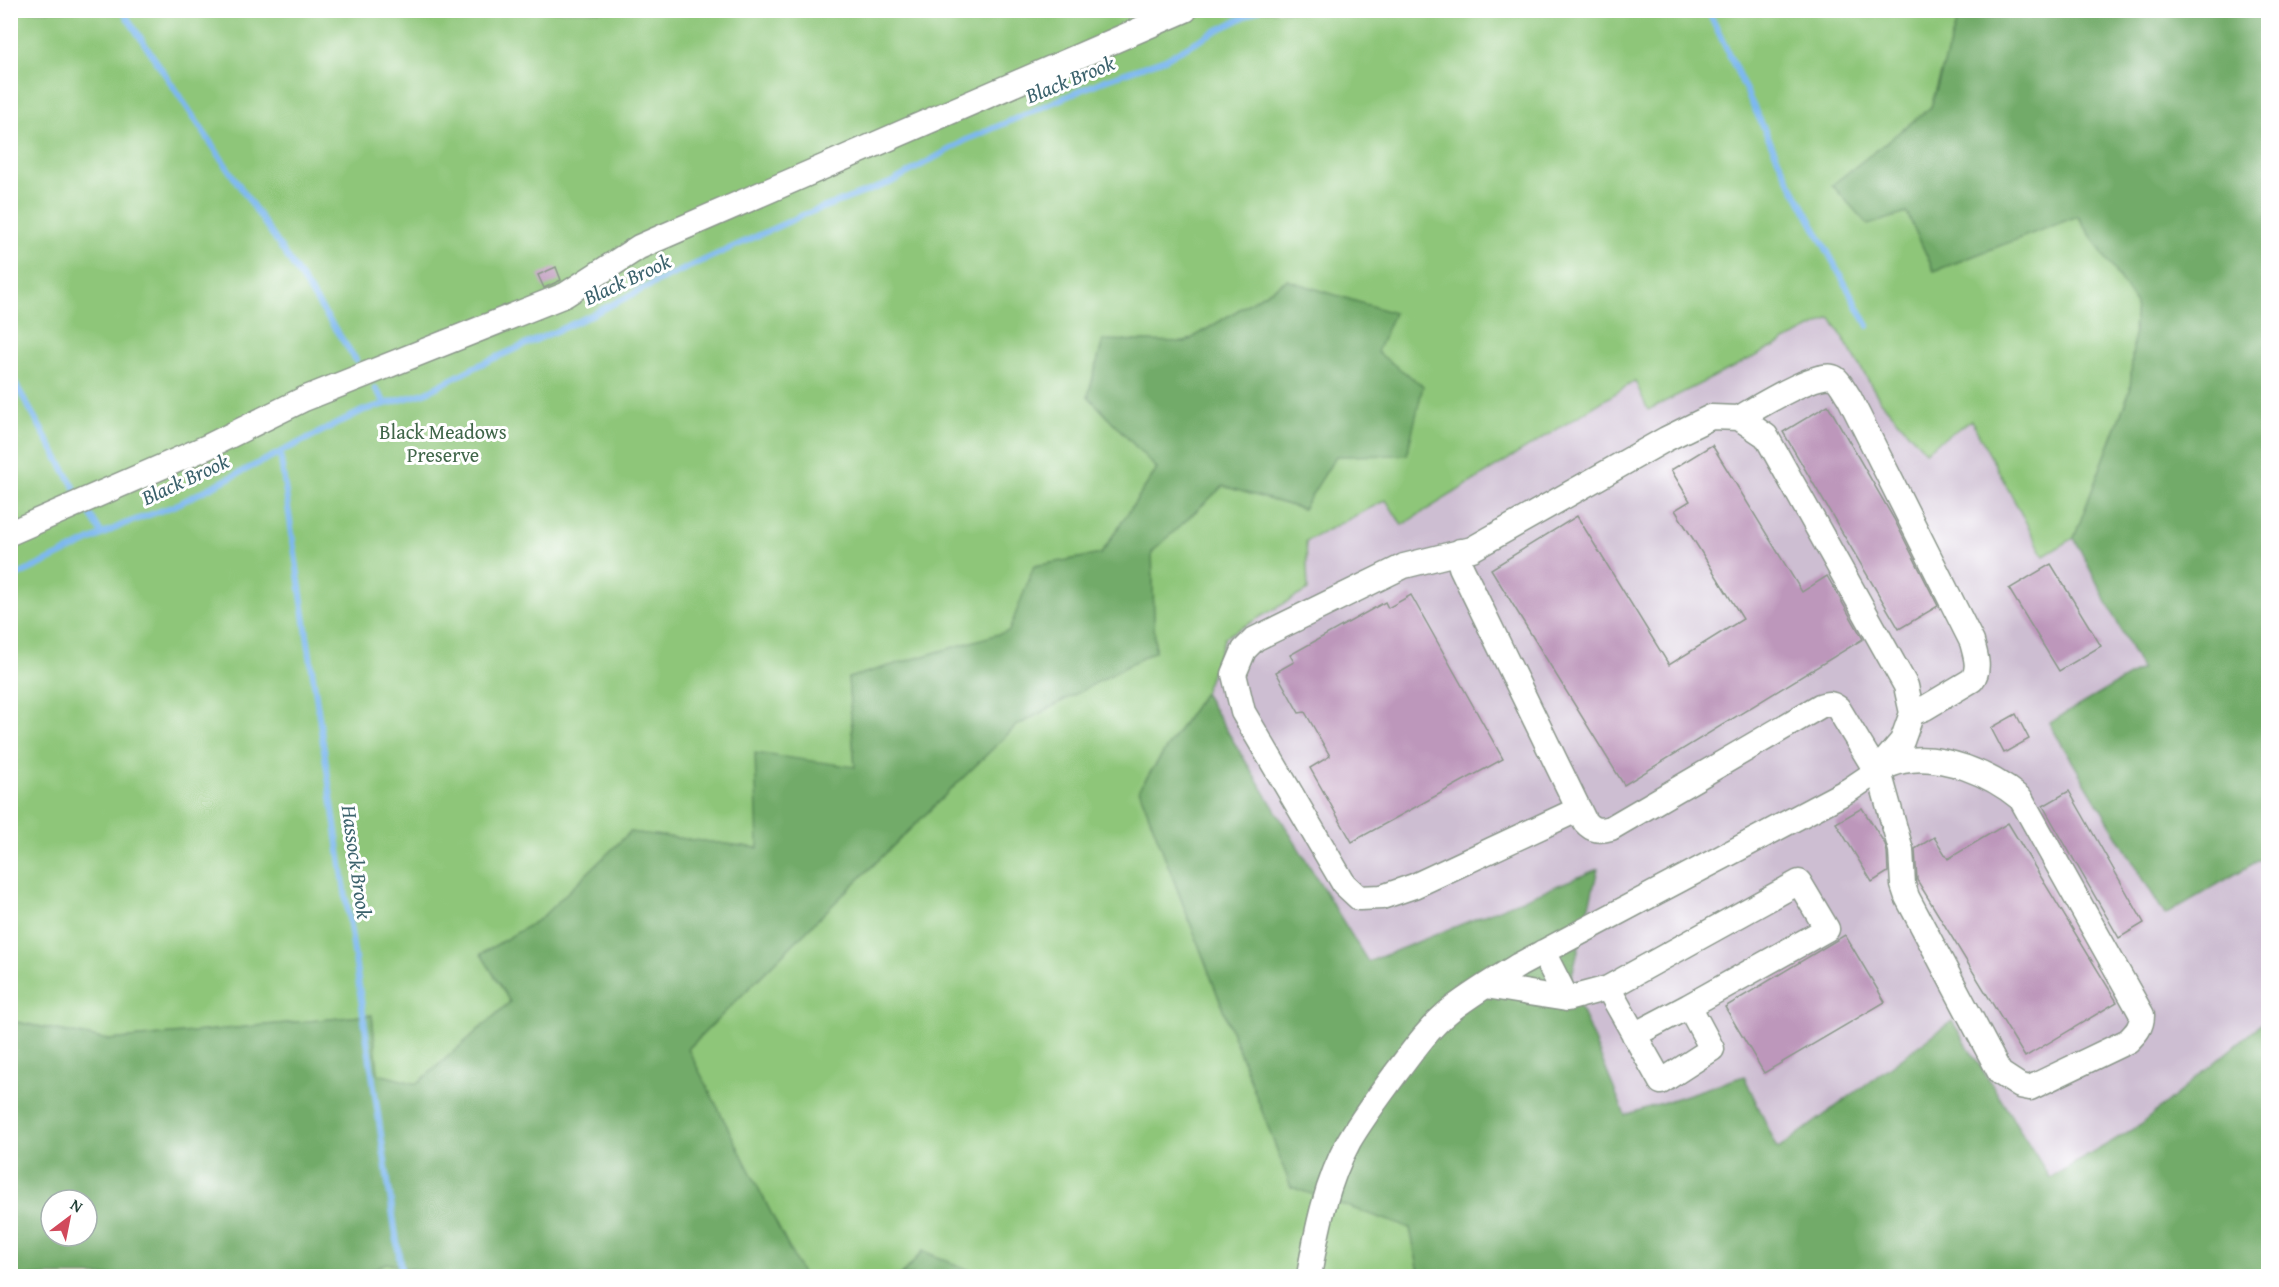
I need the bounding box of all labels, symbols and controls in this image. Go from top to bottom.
water label: Black Brook [1020,47,1119,111]
water label: Black Brook [577,245,676,313]
park label: Black Meadows Preserve [379,417,507,469]
water label: Black Brook [135,445,234,513]
water label: Hassock Brook [334,802,380,921]
north arrow [39,1188,99,1248]
text: N [66,1192,88,1218]

